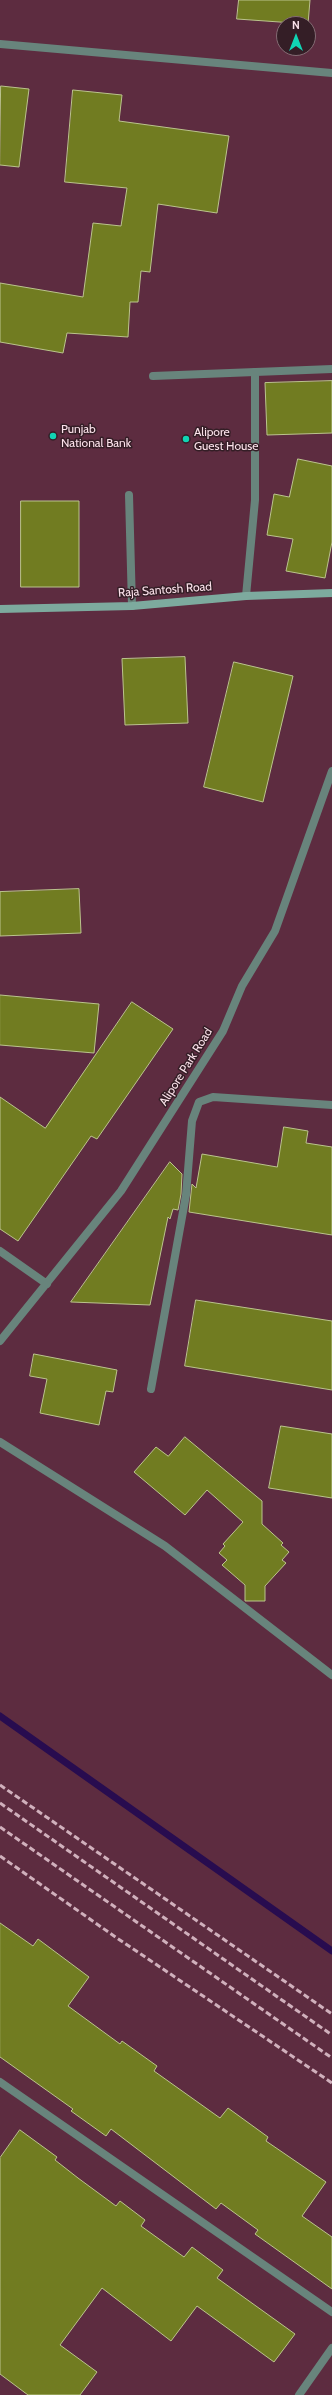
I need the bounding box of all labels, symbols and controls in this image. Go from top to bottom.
north arrow [276,16,316,56]
text: N [292,18,300,32]
place label: Punjab National Bank [61,422,131,450]
place label: Alipore Guest House [194,425,258,453]
marker: Punjab National Bank [48,431,58,441]
marker: Alipore Guest House [181,434,191,444]
street label: Raja Santosh Road [118,580,212,600]
street label: Alipore Park Road [156,1026,216,1108]

